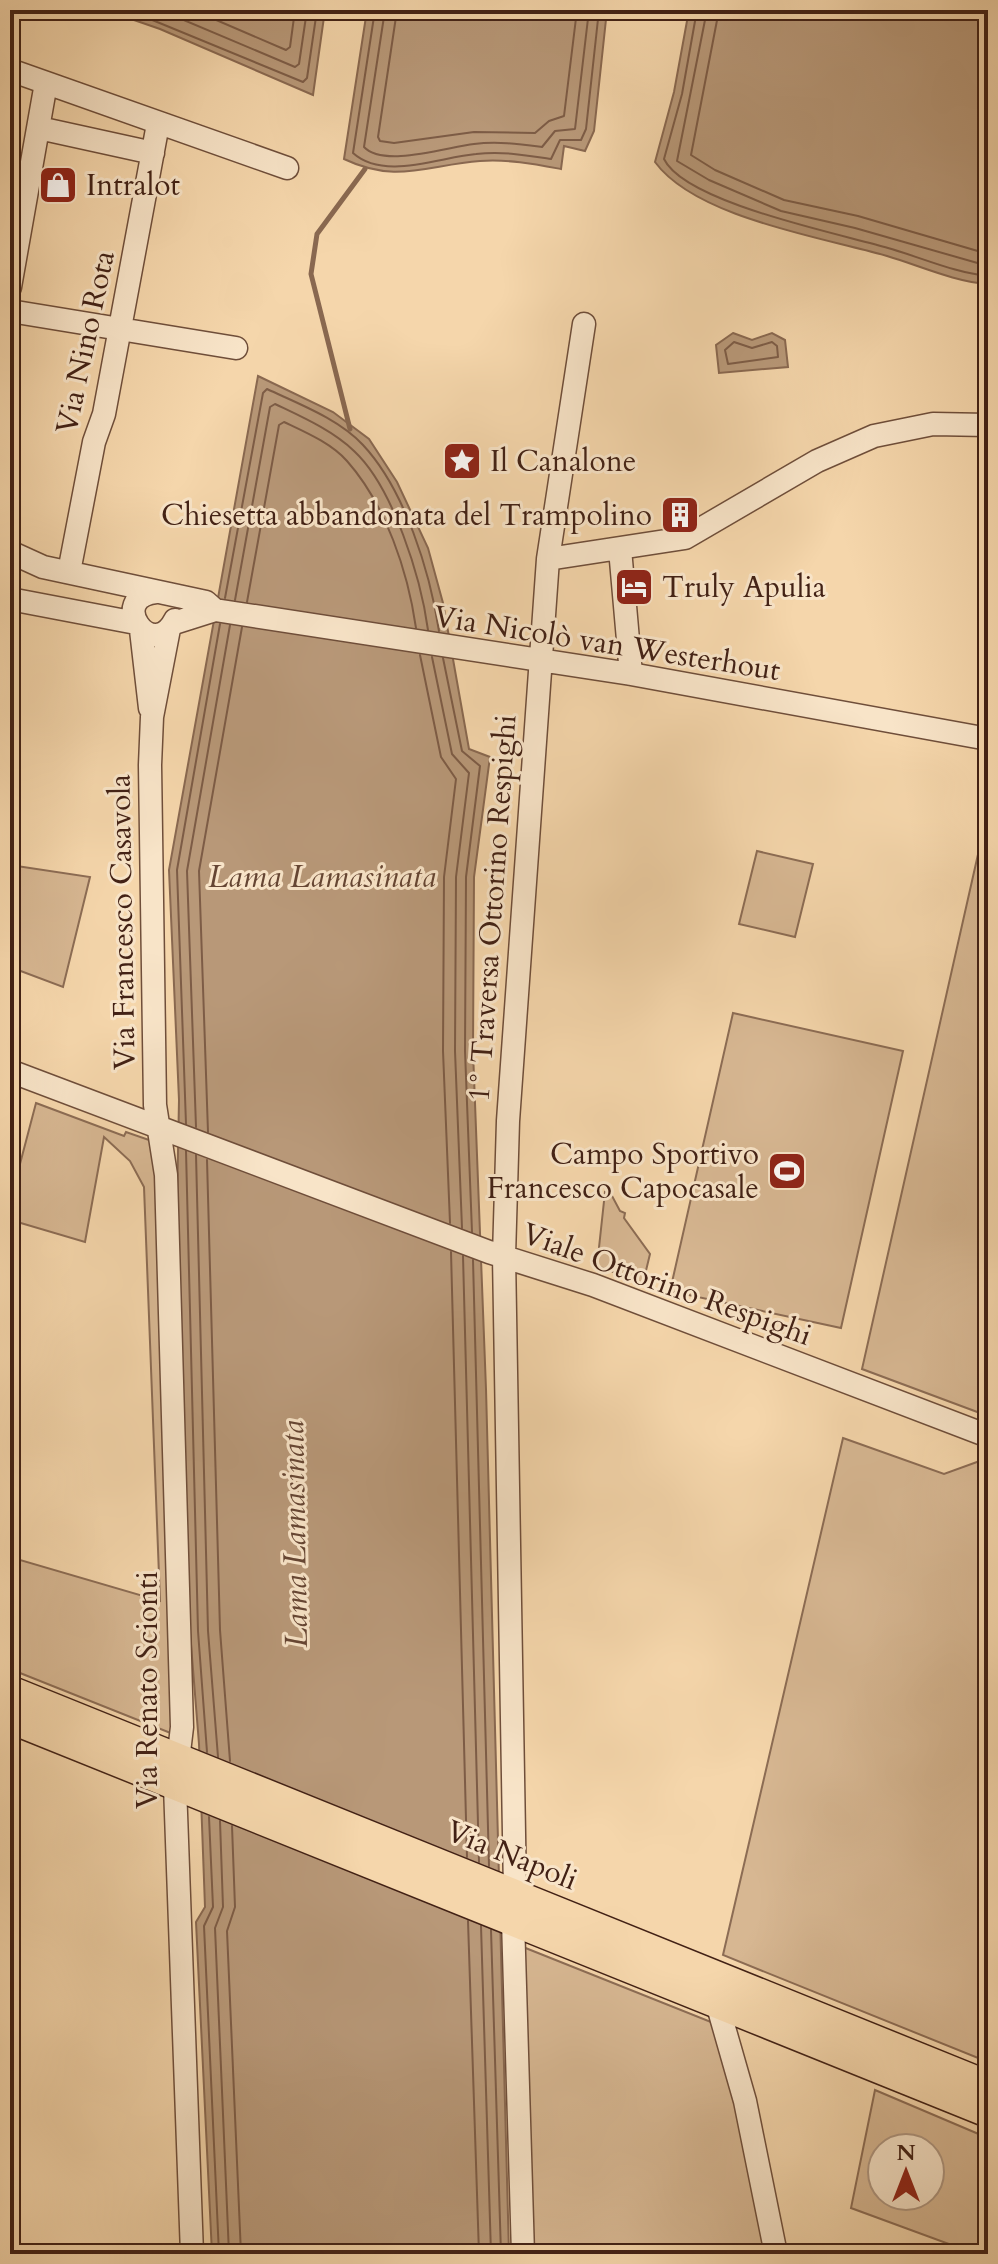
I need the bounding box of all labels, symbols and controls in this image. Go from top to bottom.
shop icon: Intralot [37,164,79,206]
place label: Intralot [86,165,181,206]
street label: Via Nino Rota [46,247,125,437]
place icon: Il Canalone [441,440,483,482]
place label: Il Canalone [490,441,636,482]
building icon: Chiesetta abbandonata del Trampolino [659,494,701,536]
place label: Chiesetta abbandonata del Trampolino [161,495,652,536]
hotel icon: Truly Apulia [613,566,655,608]
place label: Truly Apulia [662,567,826,608]
street label: Via Nicolò van Westerhout [431,596,784,691]
street label: 1° Traversa Ottorino Respighi [459,713,526,1103]
street label: Via Francesco Casavola [99,774,146,1070]
water label: Lama Lamasinata [208,855,436,899]
place label: Campo Sportivo Francesco Capocasale [487,1134,759,1209]
sports icon: Campo Sportivo Francesco Capocasale [766,1150,808,1192]
street label: Viale Ottorino Respighi [516,1213,817,1356]
water label: Lama Lamasinata [271,1420,319,1648]
street label: Via Renato Scionti [127,1571,168,1809]
street label: Via Napoli [440,1811,584,1900]
north arrow [866,2132,946,2212]
text: N [896,2138,916,2168]

